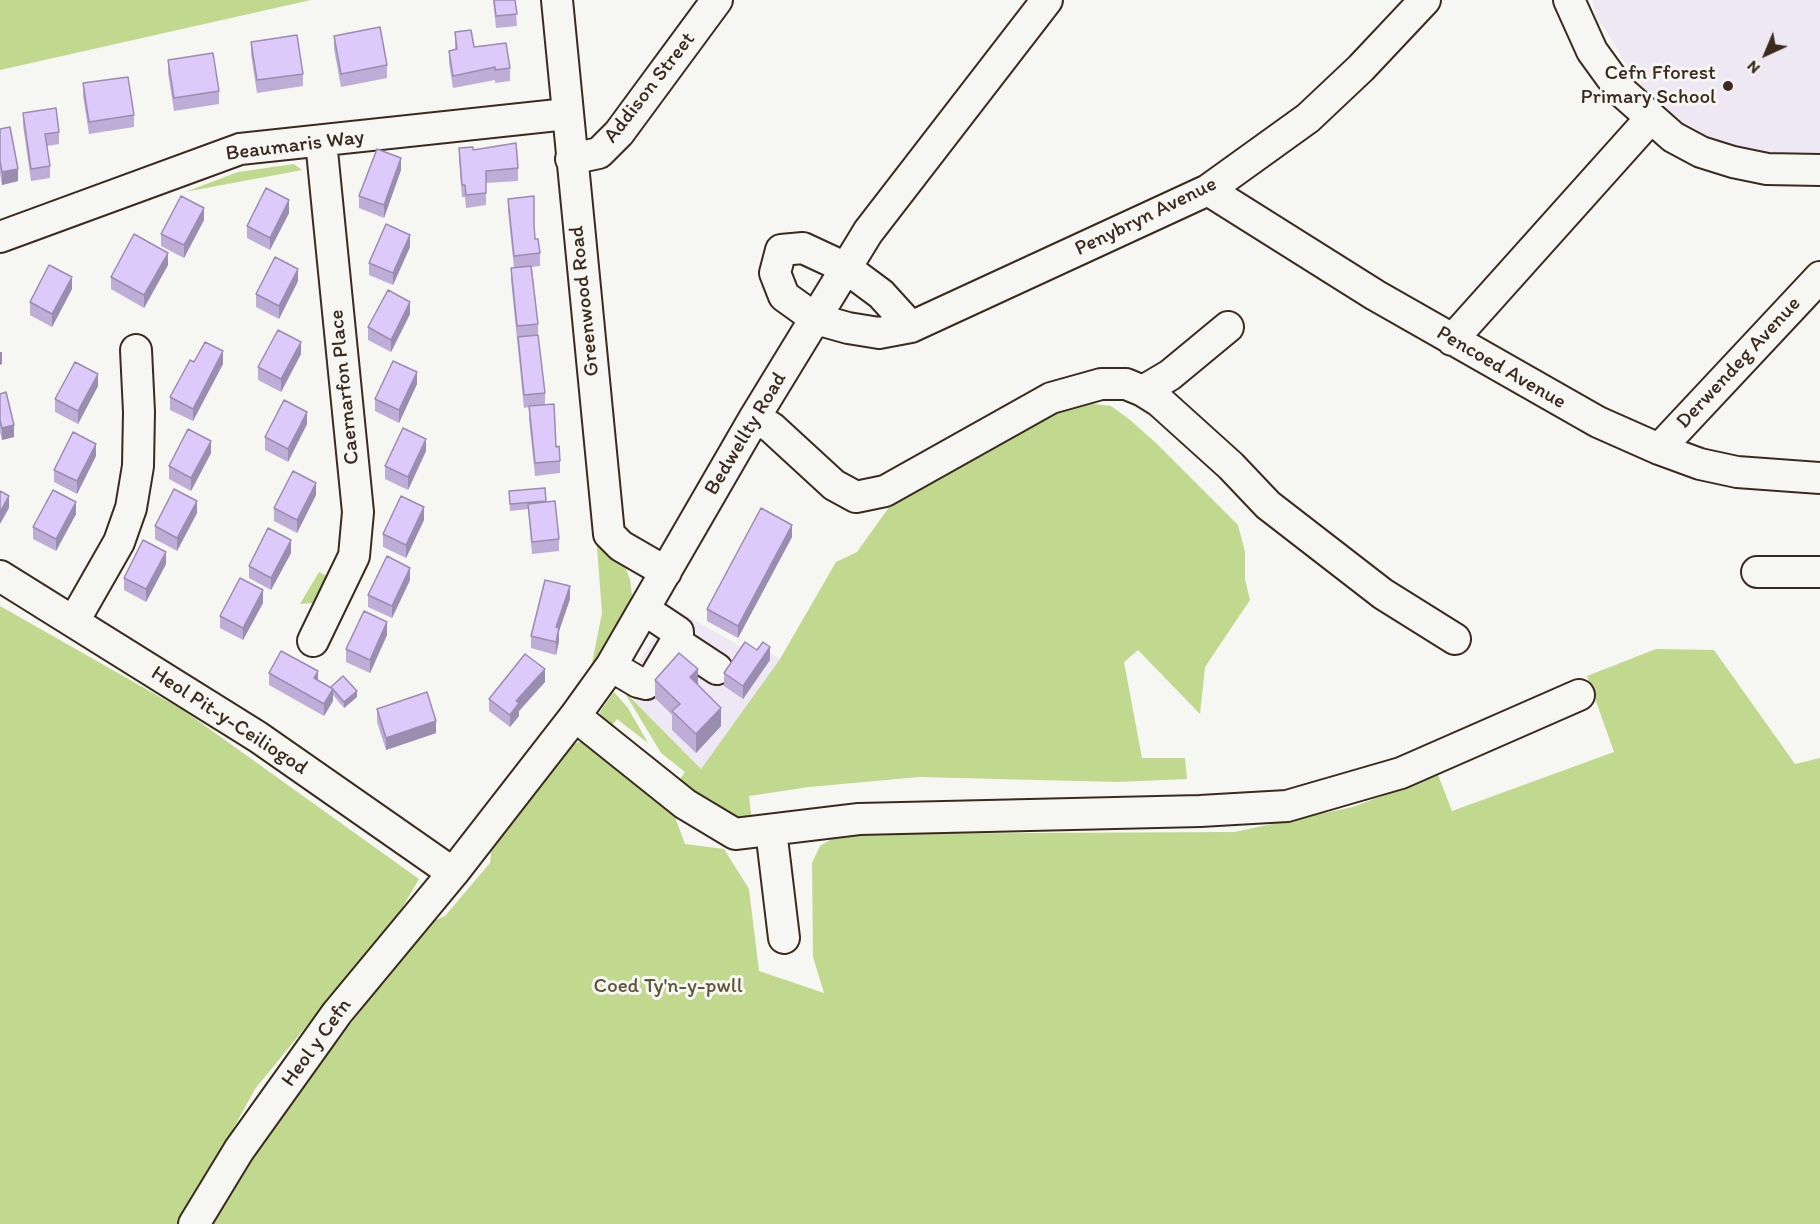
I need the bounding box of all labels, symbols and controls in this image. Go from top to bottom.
north arrow [1736,24,1796,84]
street label: Addison Street [599,28,701,148]
text: N [1743,57,1764,78]
place label: Cefn Fforest Primary School [1580,61,1716,111]
marker: Cefn Fforest Primary School [1721,79,1735,93]
street label: Beaumaris Way [224,125,366,167]
street label: Penybryn Avenue [1071,172,1221,262]
street label: Greenwood Road [565,224,605,378]
street label: Derwendeg Avenue [1671,292,1807,434]
street label: Caernarfon Place [324,308,366,466]
street label: Pencoed Avenue [1432,321,1570,415]
street label: Bedwellty Road [699,368,793,500]
street label: Heol Pit-y-Ceiliogod [146,661,312,781]
park label: Coed Ty'n-y-pwll [593,974,743,1000]
street label: Heol y Cefn [276,994,358,1092]

